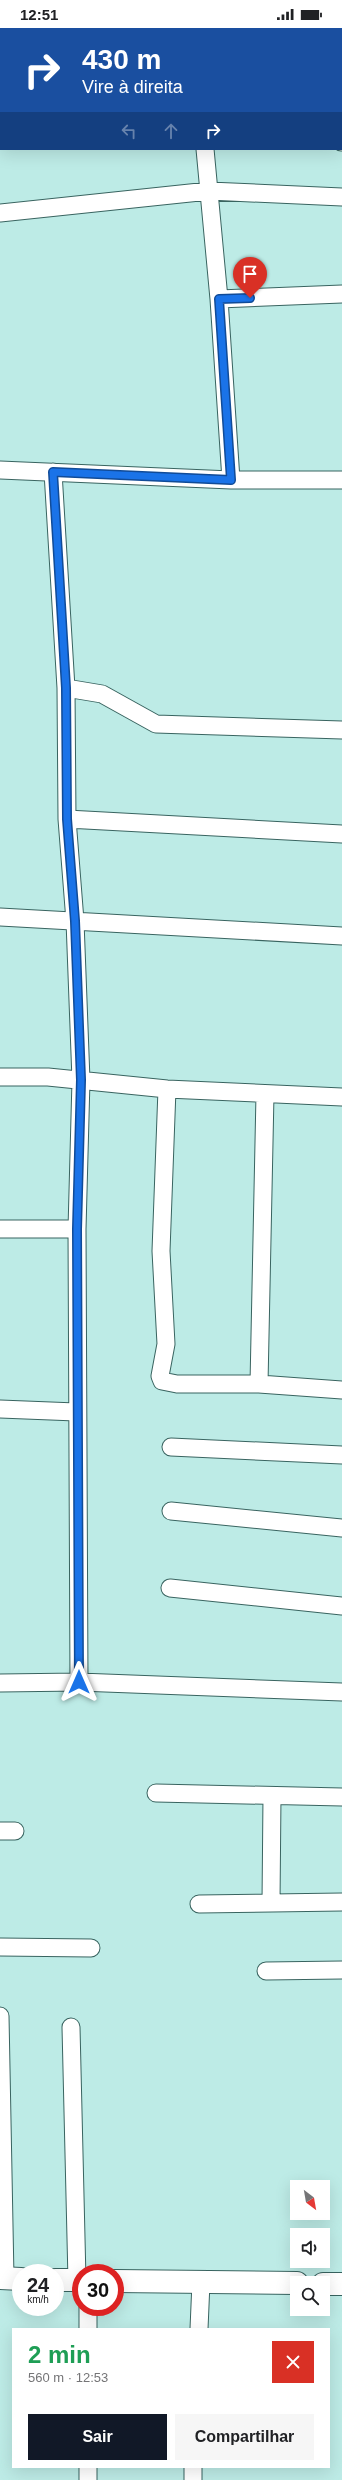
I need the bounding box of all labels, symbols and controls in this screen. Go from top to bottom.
text: 12:51 [20,6,58,23]
icon: right [16,44,68,96]
text: 430 m [82,44,161,75]
text: Vire à direita [82,77,183,97]
icon: left [118,120,140,142]
icon: ahead [160,120,182,142]
icon: right [202,120,224,142]
pin [233,257,267,298]
icon: arrive [239,263,261,285]
position arrow [58,1661,100,1703]
north arrow [290,2180,330,2220]
map controls [290,2180,330,2316]
button: sound [290,2228,330,2268]
speed limit sign: 30 [72,2264,124,2316]
text: 24 [27,2274,49,2296]
button: search [290,2276,330,2316]
text: km/h [27,2294,49,2305]
text: 2 min [28,2341,91,2368]
button: close [272,2341,314,2383]
text: 560 m · 12:53 [28,2370,108,2385]
button: Sair [28,2414,167,2460]
button: Compartilhar [175,2414,314,2460]

